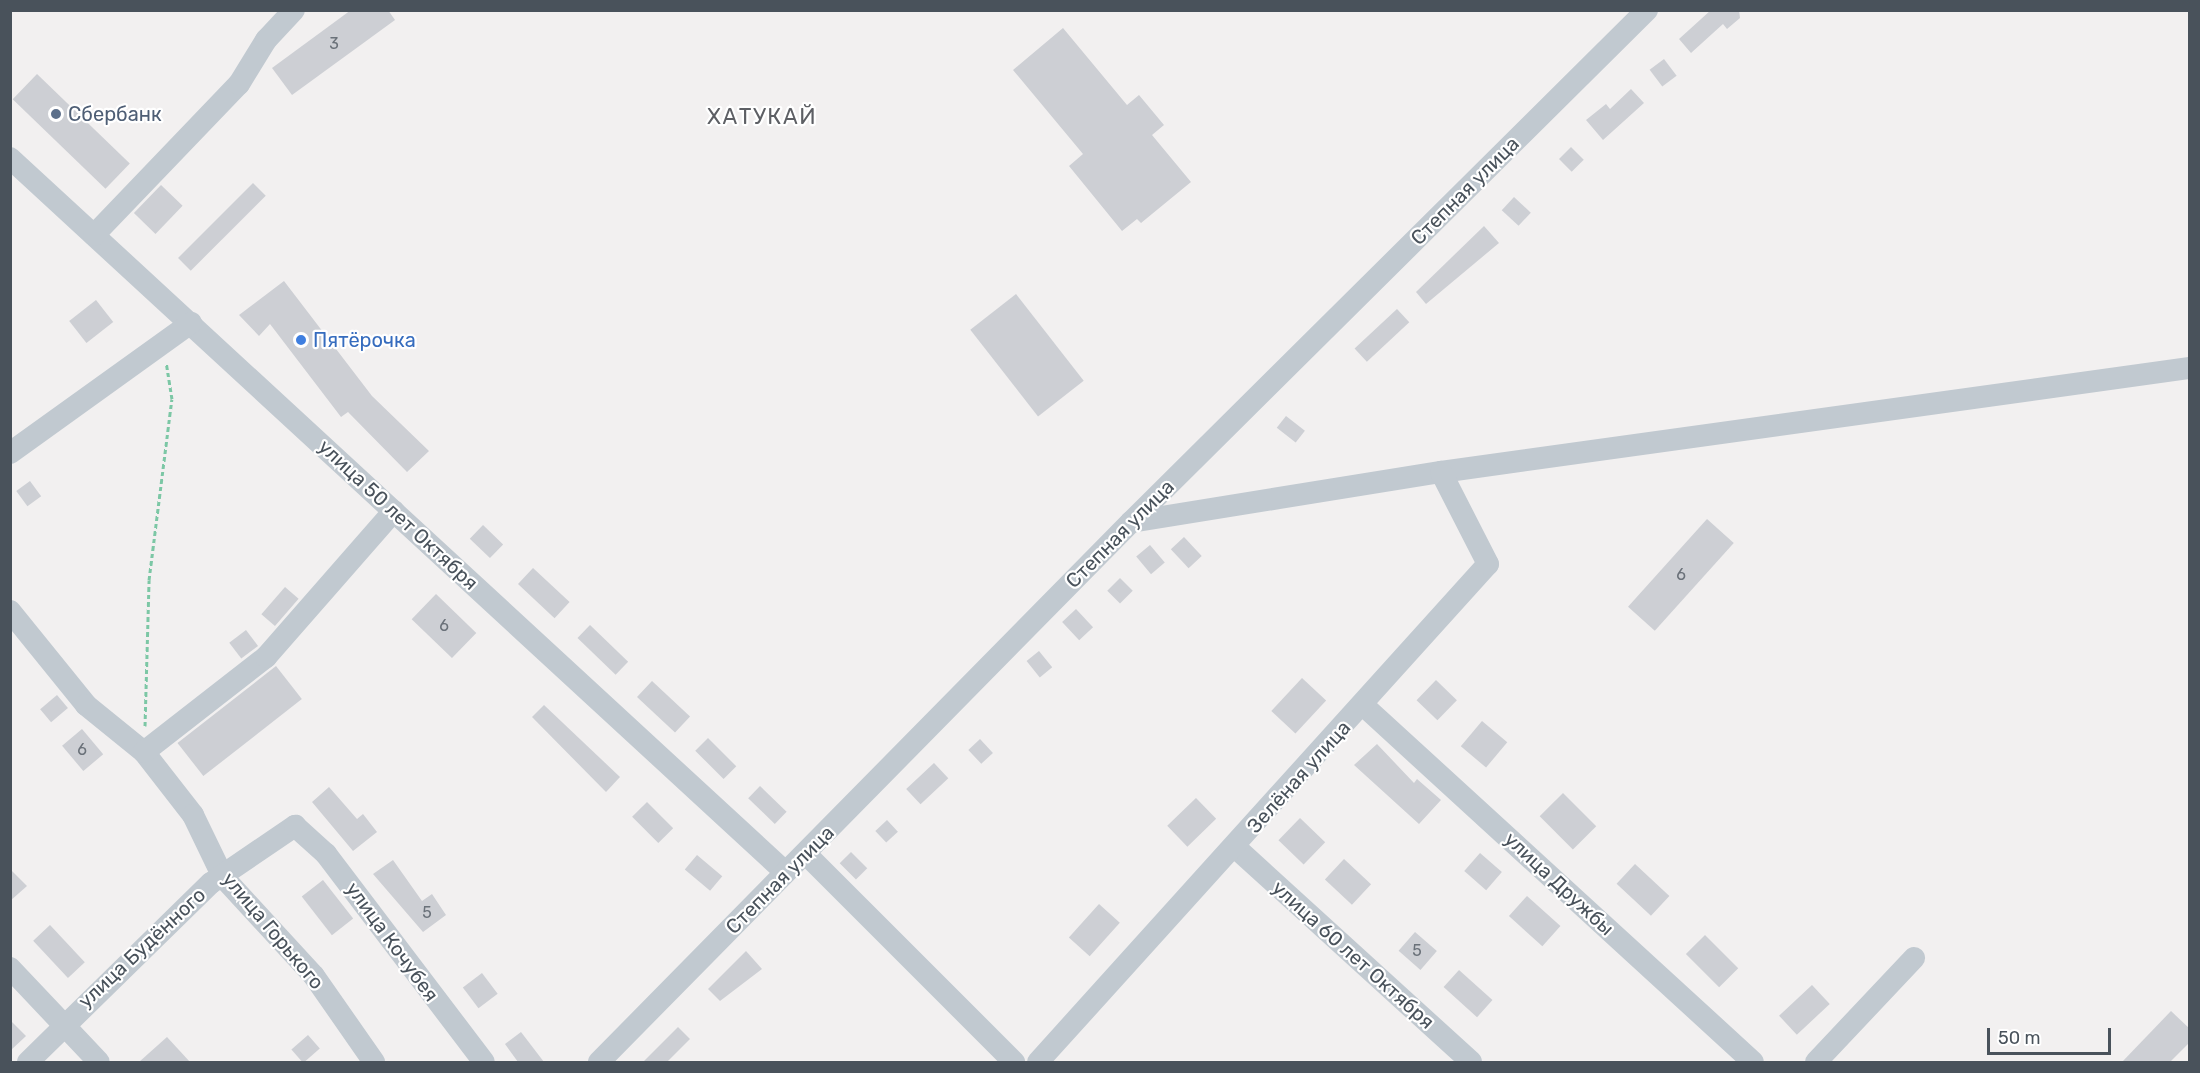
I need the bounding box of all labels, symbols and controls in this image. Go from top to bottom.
house number: 3 [329,34,339,54]
place label: Сбербанк [68,102,162,126]
district label: ХАТУКАЙ [707,104,817,130]
marker: Сбербанк [49,107,63,121]
street label: Степная улица [1406,132,1524,250]
place label: Пятёрочка [313,328,416,352]
marker: Пятёрочка [294,333,308,347]
street label: улица 50 лет Октября [313,435,483,595]
street label: Степная улица [1061,475,1179,593]
house number: 6 [1676,565,1686,585]
house number: 6 [439,616,449,636]
street label: Зелёная улица [1242,716,1356,838]
house number: 6 [77,740,87,760]
street label: Степная улица [721,821,839,939]
street label: улица Дружбы [1499,827,1619,941]
street label: улица Горького [217,868,329,994]
street label: улица 60 лет Октября [1267,876,1439,1034]
street label: улица Кочубея [341,878,443,1006]
street label: улица Будённого [73,883,211,1013]
house number: 5 [422,903,432,923]
house number: 5 [1412,941,1422,961]
scale bar [1990,1016,2114,1054]
text: 50 m [1998,1027,2041,1049]

